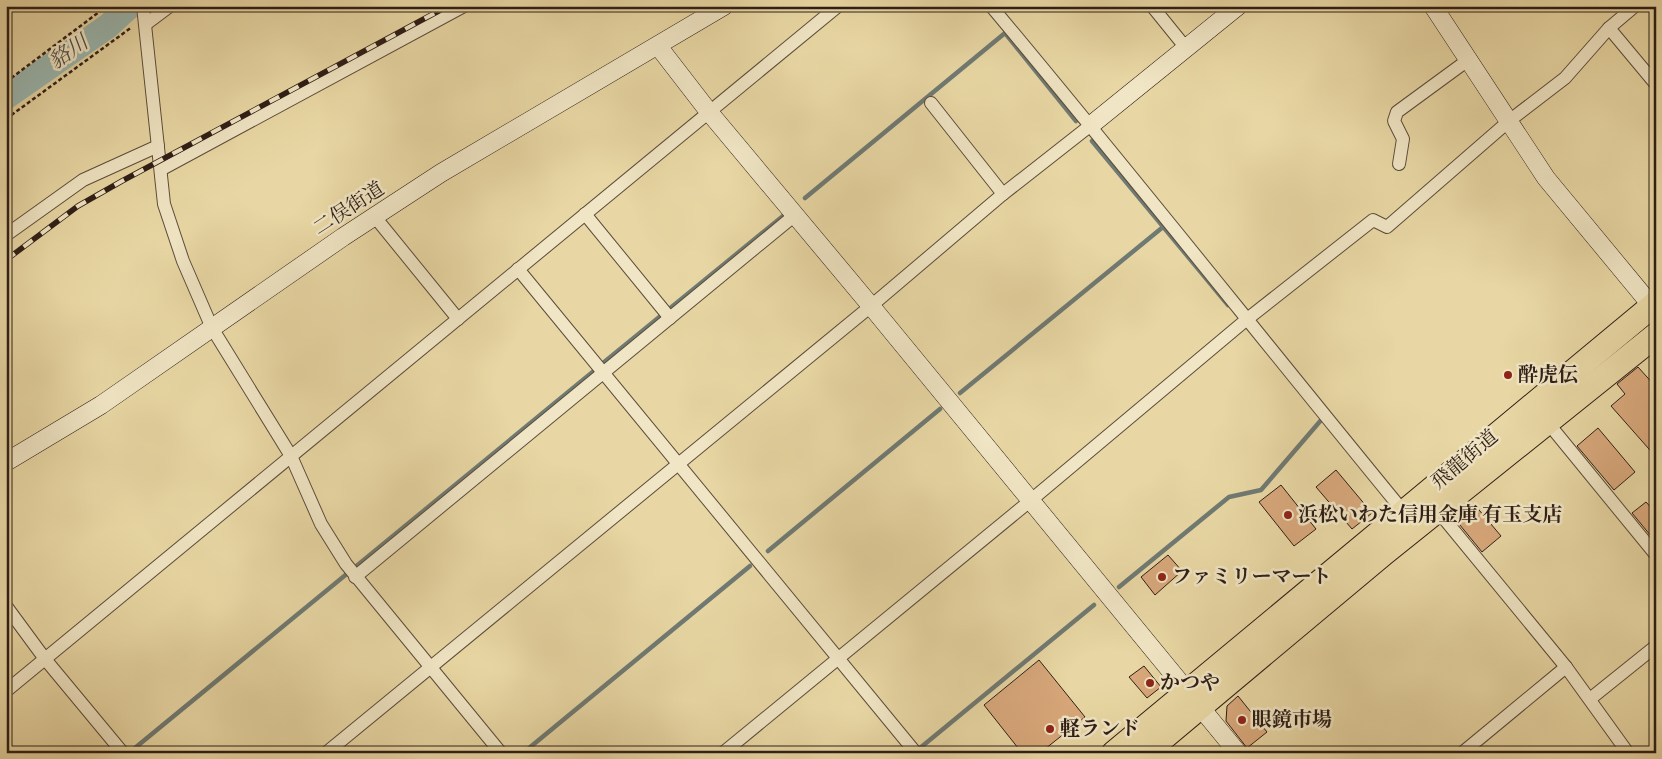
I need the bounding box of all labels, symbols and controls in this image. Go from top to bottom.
water label: 貉川 [44,29,96,76]
street label: 二俣街道 [309,177,389,241]
place label: 酔虎伝 [1518,363,1578,388]
marker: 酔虎伝 [1502,369,1514,381]
street label: 飛龍街道 [1426,425,1504,495]
place label: 浜松いわた信用金庫 有玉支店 [1298,503,1562,528]
marker: 浜松いわた信用金庫 有玉支店 [1282,509,1294,521]
place label: ファミリーマート [1172,565,1332,590]
marker: ファミリーマート [1156,571,1168,583]
place label: かつや [1160,671,1220,696]
marker: かつや [1144,677,1156,689]
place label: 眼鏡市場 [1252,708,1332,733]
marker: 眼鏡市場 [1236,714,1248,726]
place label: 軽ランド [1060,717,1140,742]
marker: 軽ランド [1044,723,1056,735]

